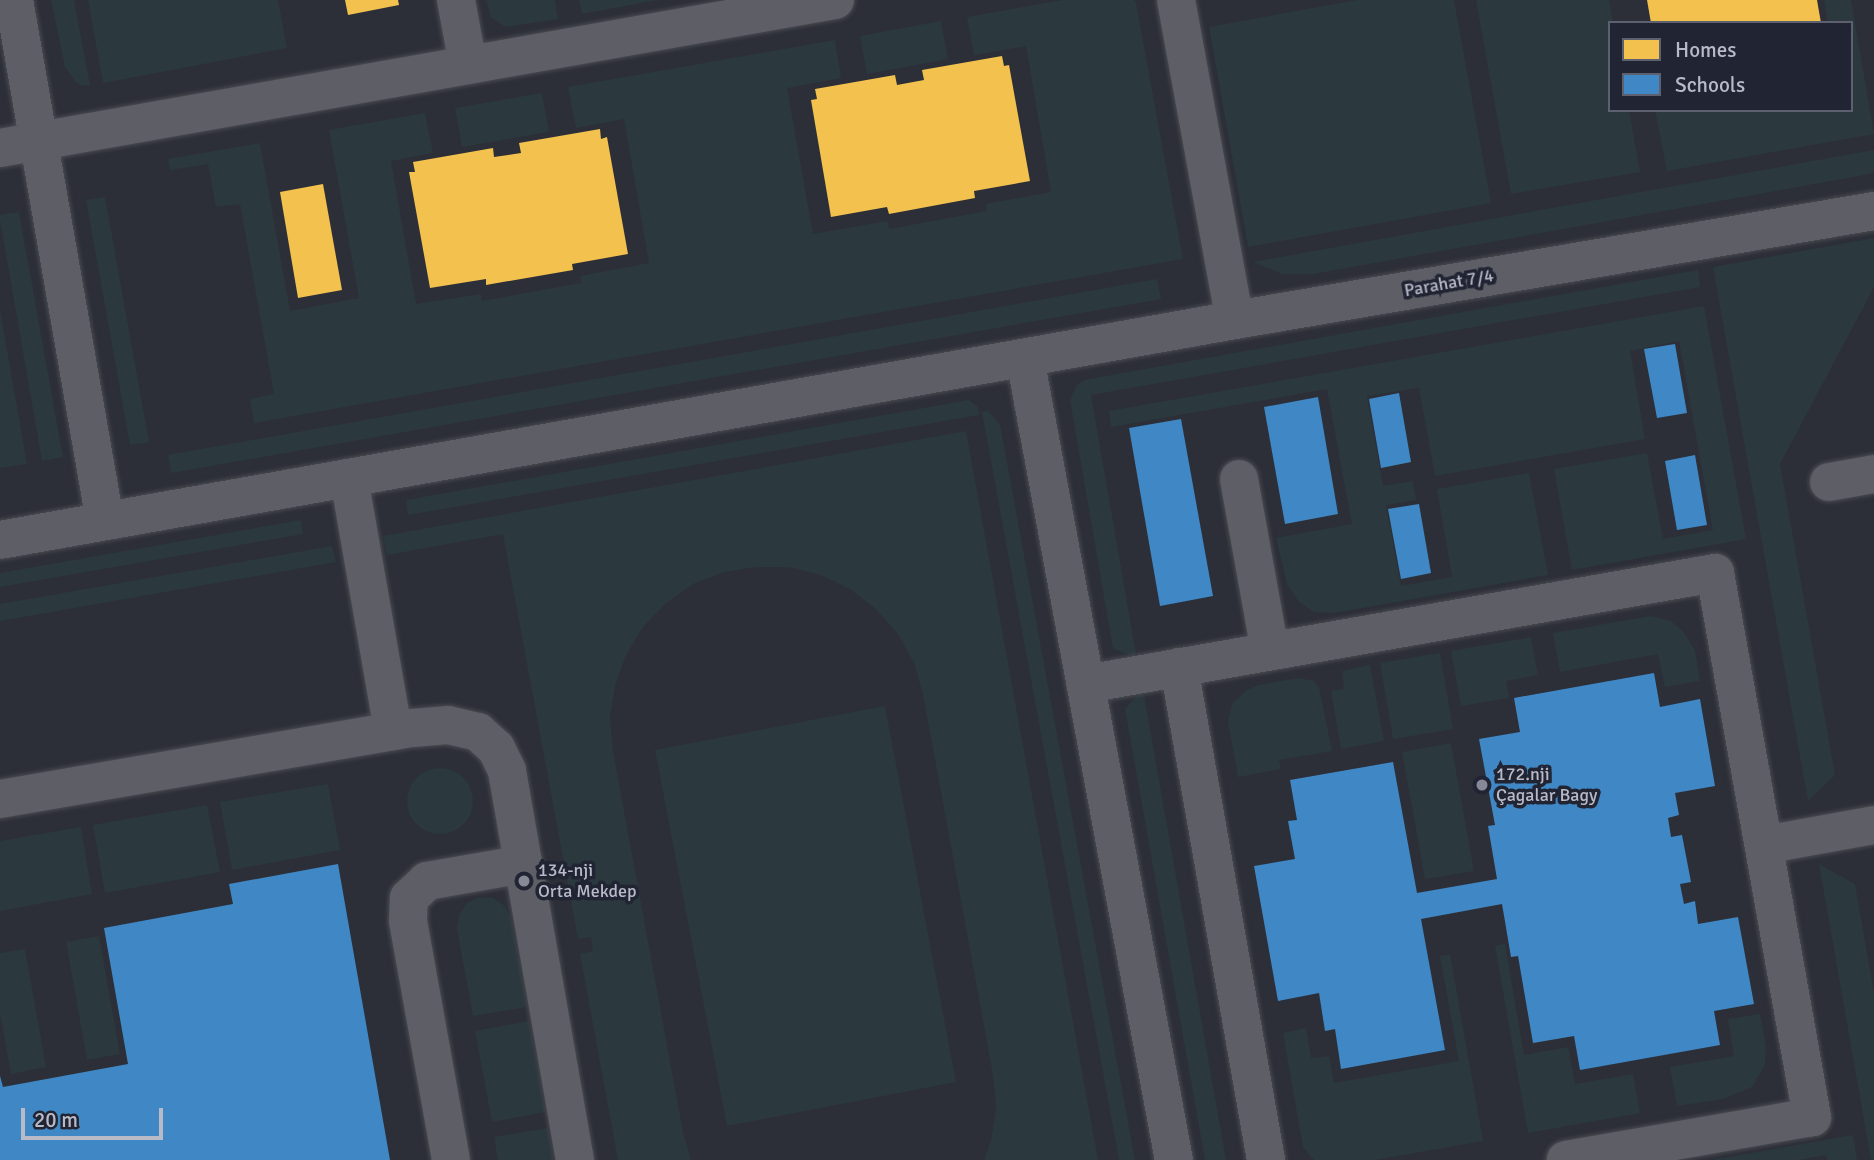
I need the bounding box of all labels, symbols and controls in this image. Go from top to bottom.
legend [1608,21,1853,112]
text: Homes [1675,37,1737,63]
text: Schools [1675,72,1745,98]
street label: Parahat 7/4 [1403,264,1495,302]
place label: 172.nji Çagalar Bagy [1496,764,1597,806]
marker: 172.nji Çagalar Bagy [1474,777,1490,793]
place label: 134-nji Orta Mekdep [538,860,637,903]
marker: 134-nji Orta Mekdep [516,873,532,889]
scale bar [24,1094,166,1138]
text: 20 m [34,1107,78,1133]

